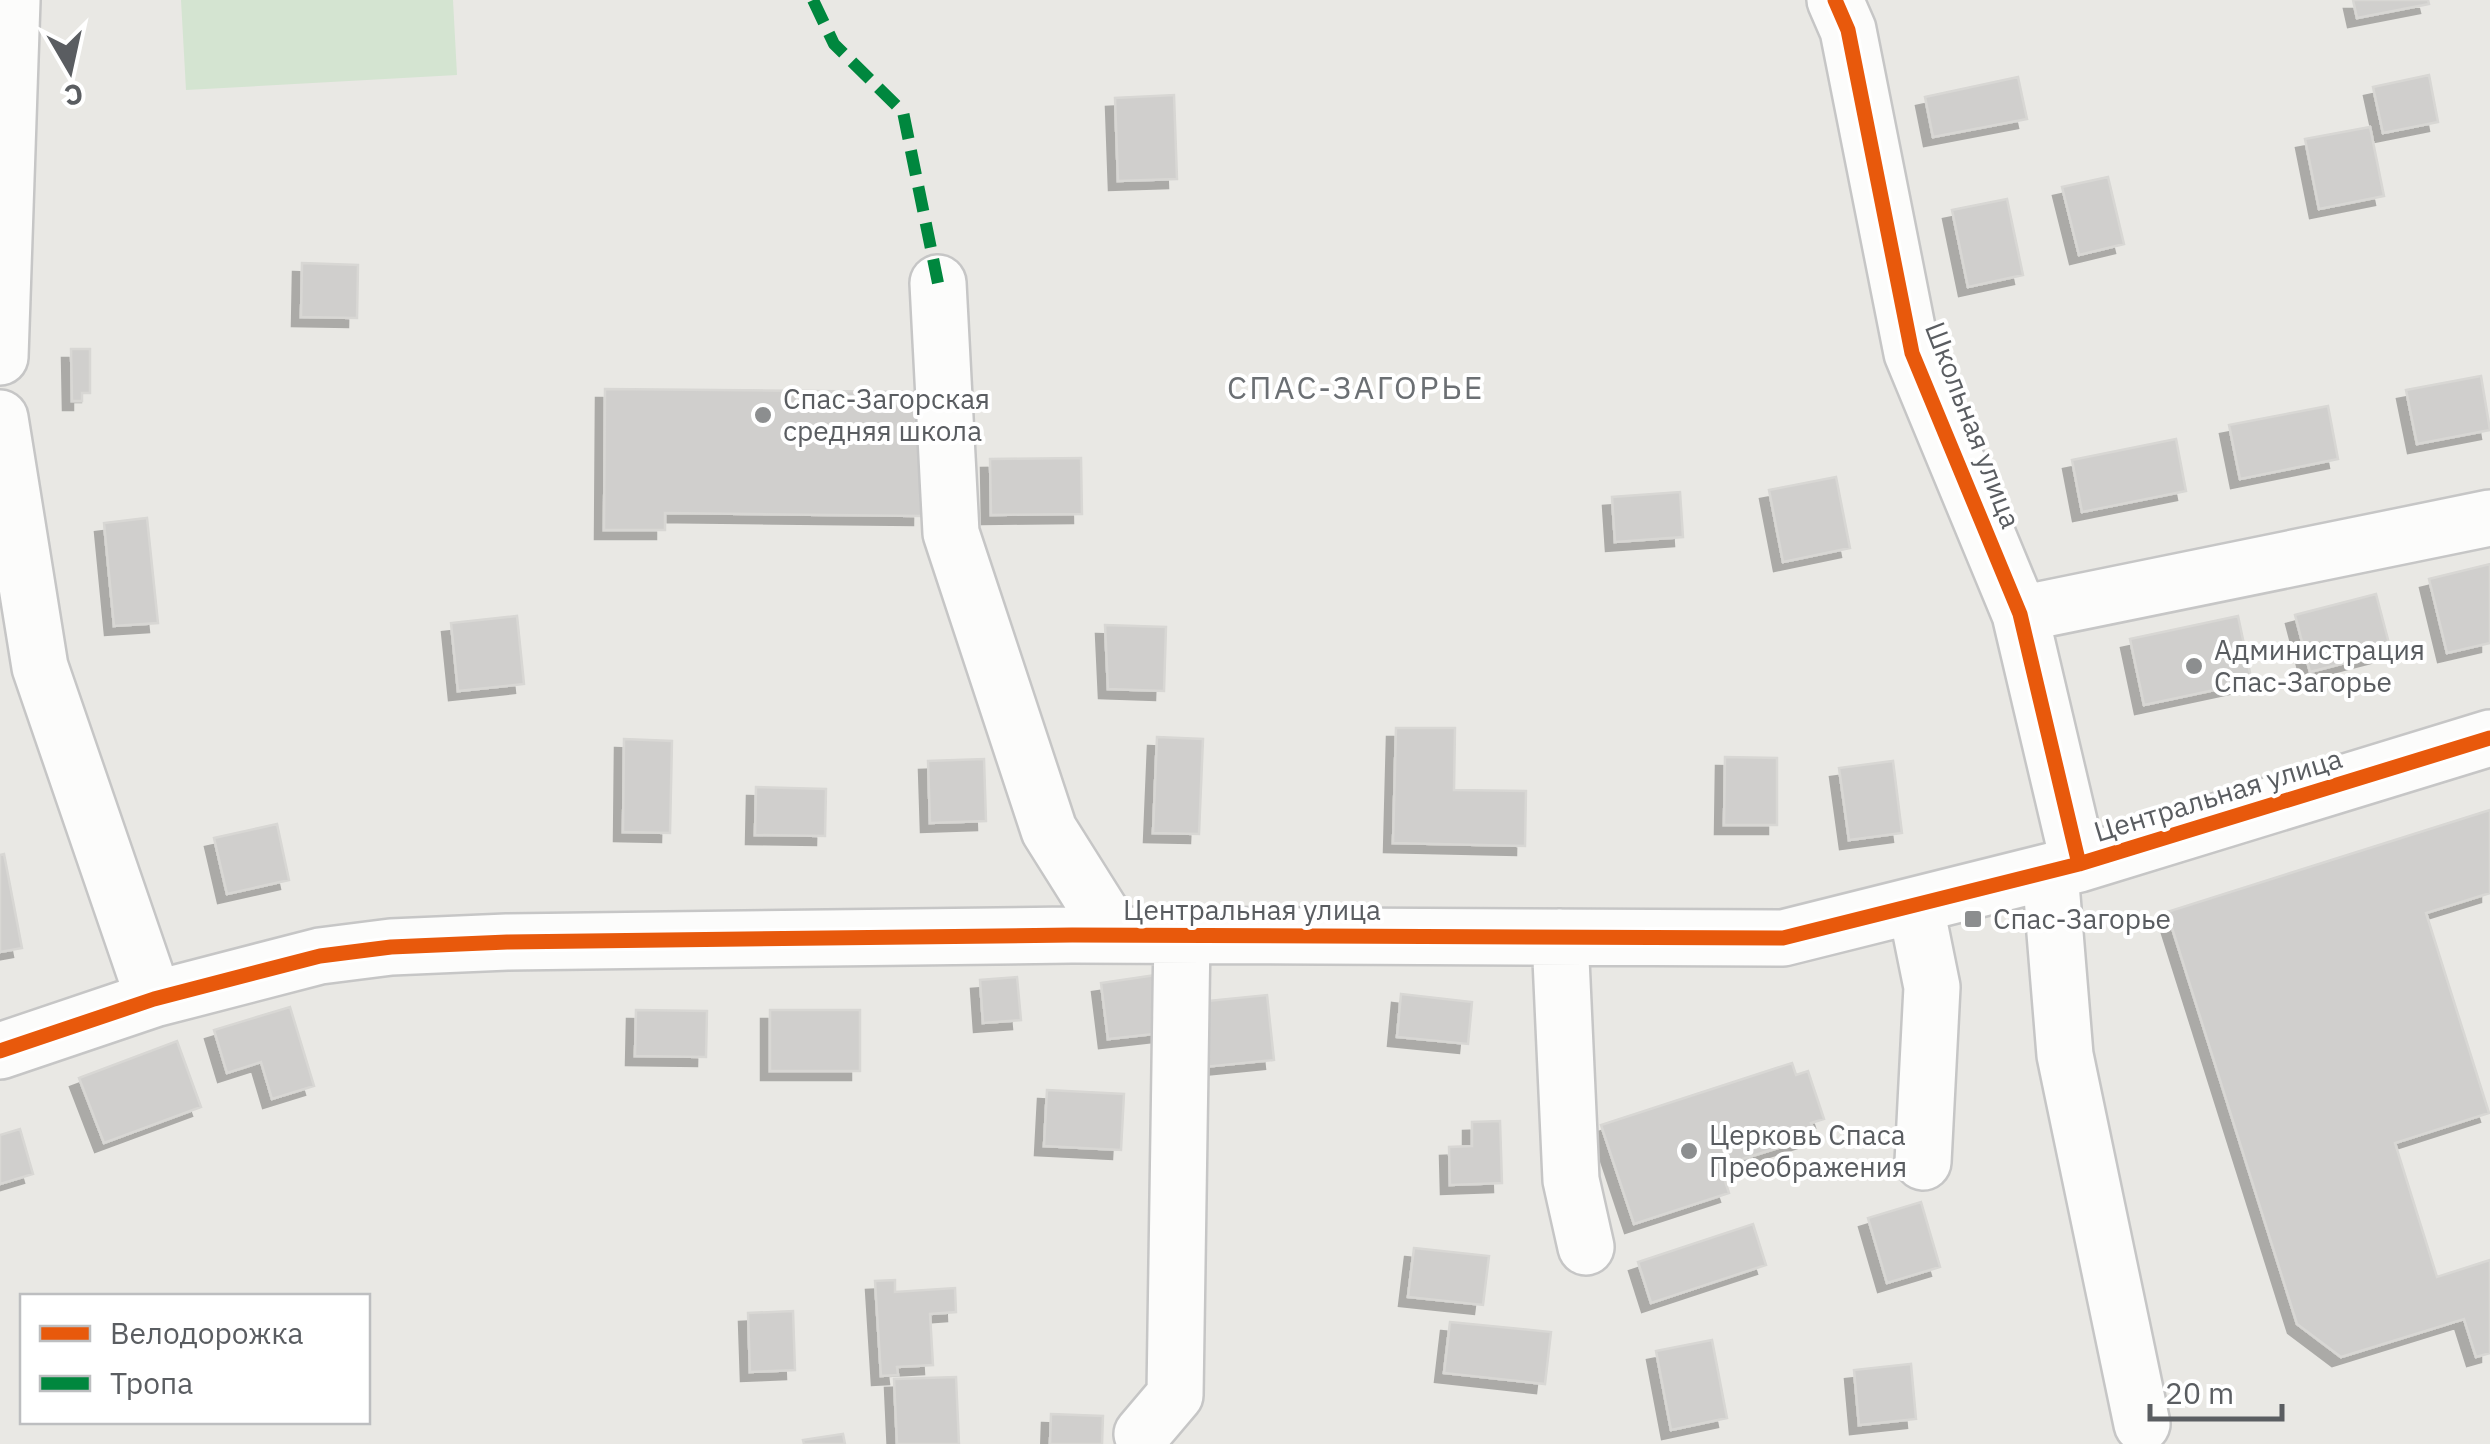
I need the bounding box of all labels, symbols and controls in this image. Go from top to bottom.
north arrow [20,20,120,120]
text: С [62,75,86,115]
street label: Школьная улица [1917,316,2030,533]
district label: СПАС-ЗАГОРЬЕ [1227,366,1485,408]
place label: Спас-Загорская средняя школа [783,380,990,449]
marker: Спас-Загорская средняя школа [752,404,774,426]
place label: Администрация Спас-Загорье [2214,631,2425,700]
marker: Администрация Спас-Загорье [2183,655,2205,677]
street label: Центральная улица [2089,739,2347,850]
street label: Центральная улица [1123,891,1381,928]
place label: Спас-Загорье [1993,900,2171,937]
marker: Спас-Загорье [1962,908,1984,930]
place label: Церковь Спаса Преображения [1709,1116,1907,1185]
marker: Церковь Спаса Преображения [1678,1140,1700,1162]
legend [20,1294,370,1424]
text: Велодорожка [110,1313,304,1352]
scale bar [2150,1359,2282,1421]
text: Тропа [110,1363,193,1402]
text: 20 m [2165,1373,2234,1412]

